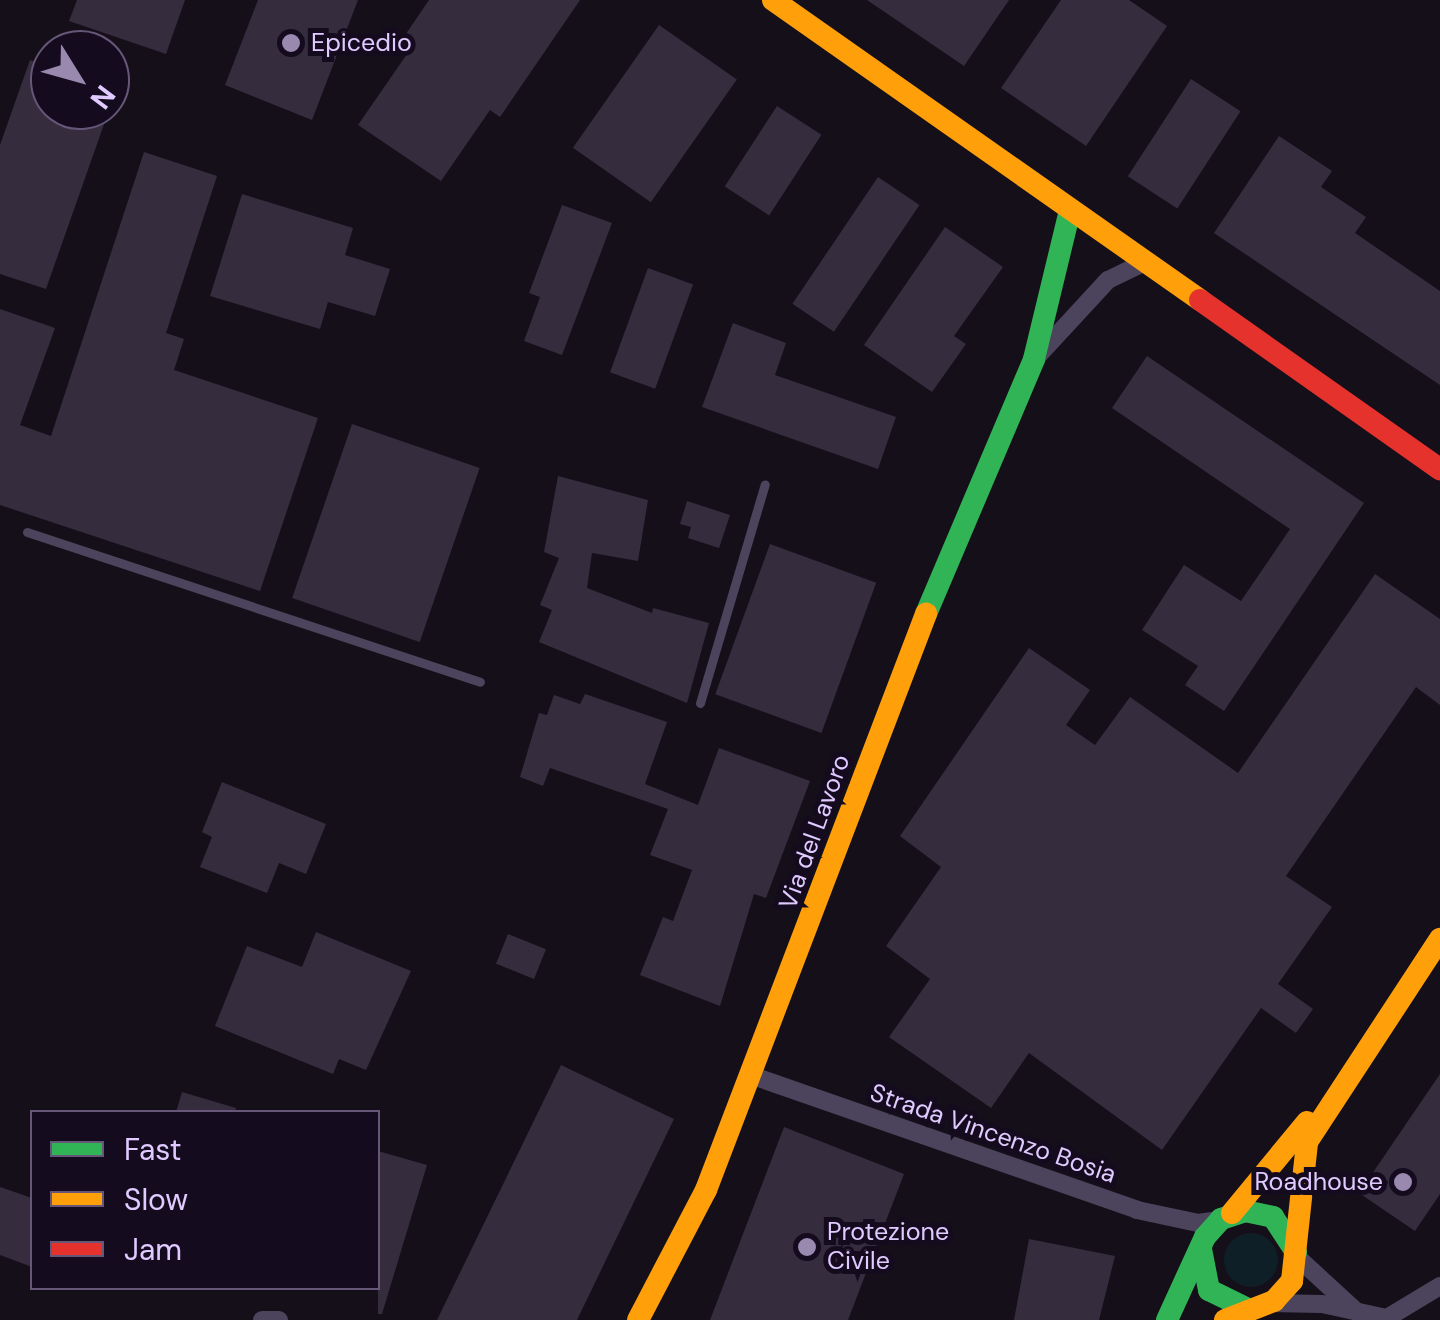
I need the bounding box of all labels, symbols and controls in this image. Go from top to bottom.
place label: Epicedio [311,28,412,58]
north arrow [30,30,130,130]
marker: Epicedio [280,32,302,54]
text: N [82,78,124,116]
street label: Via del Lavoro [773,751,857,913]
street label: Strada Vincenzo Bosia [866,1078,1120,1190]
legend [30,1110,380,1290]
text: Fast [124,1130,182,1169]
place label: Roadhouse [1255,1167,1383,1197]
marker: Roadhouse [1392,1171,1414,1193]
text: Slow [124,1180,188,1219]
place label: Protezione Civile [827,1218,949,1277]
text: Jam [124,1230,182,1269]
marker: Protezione Civile [796,1236,818,1258]

